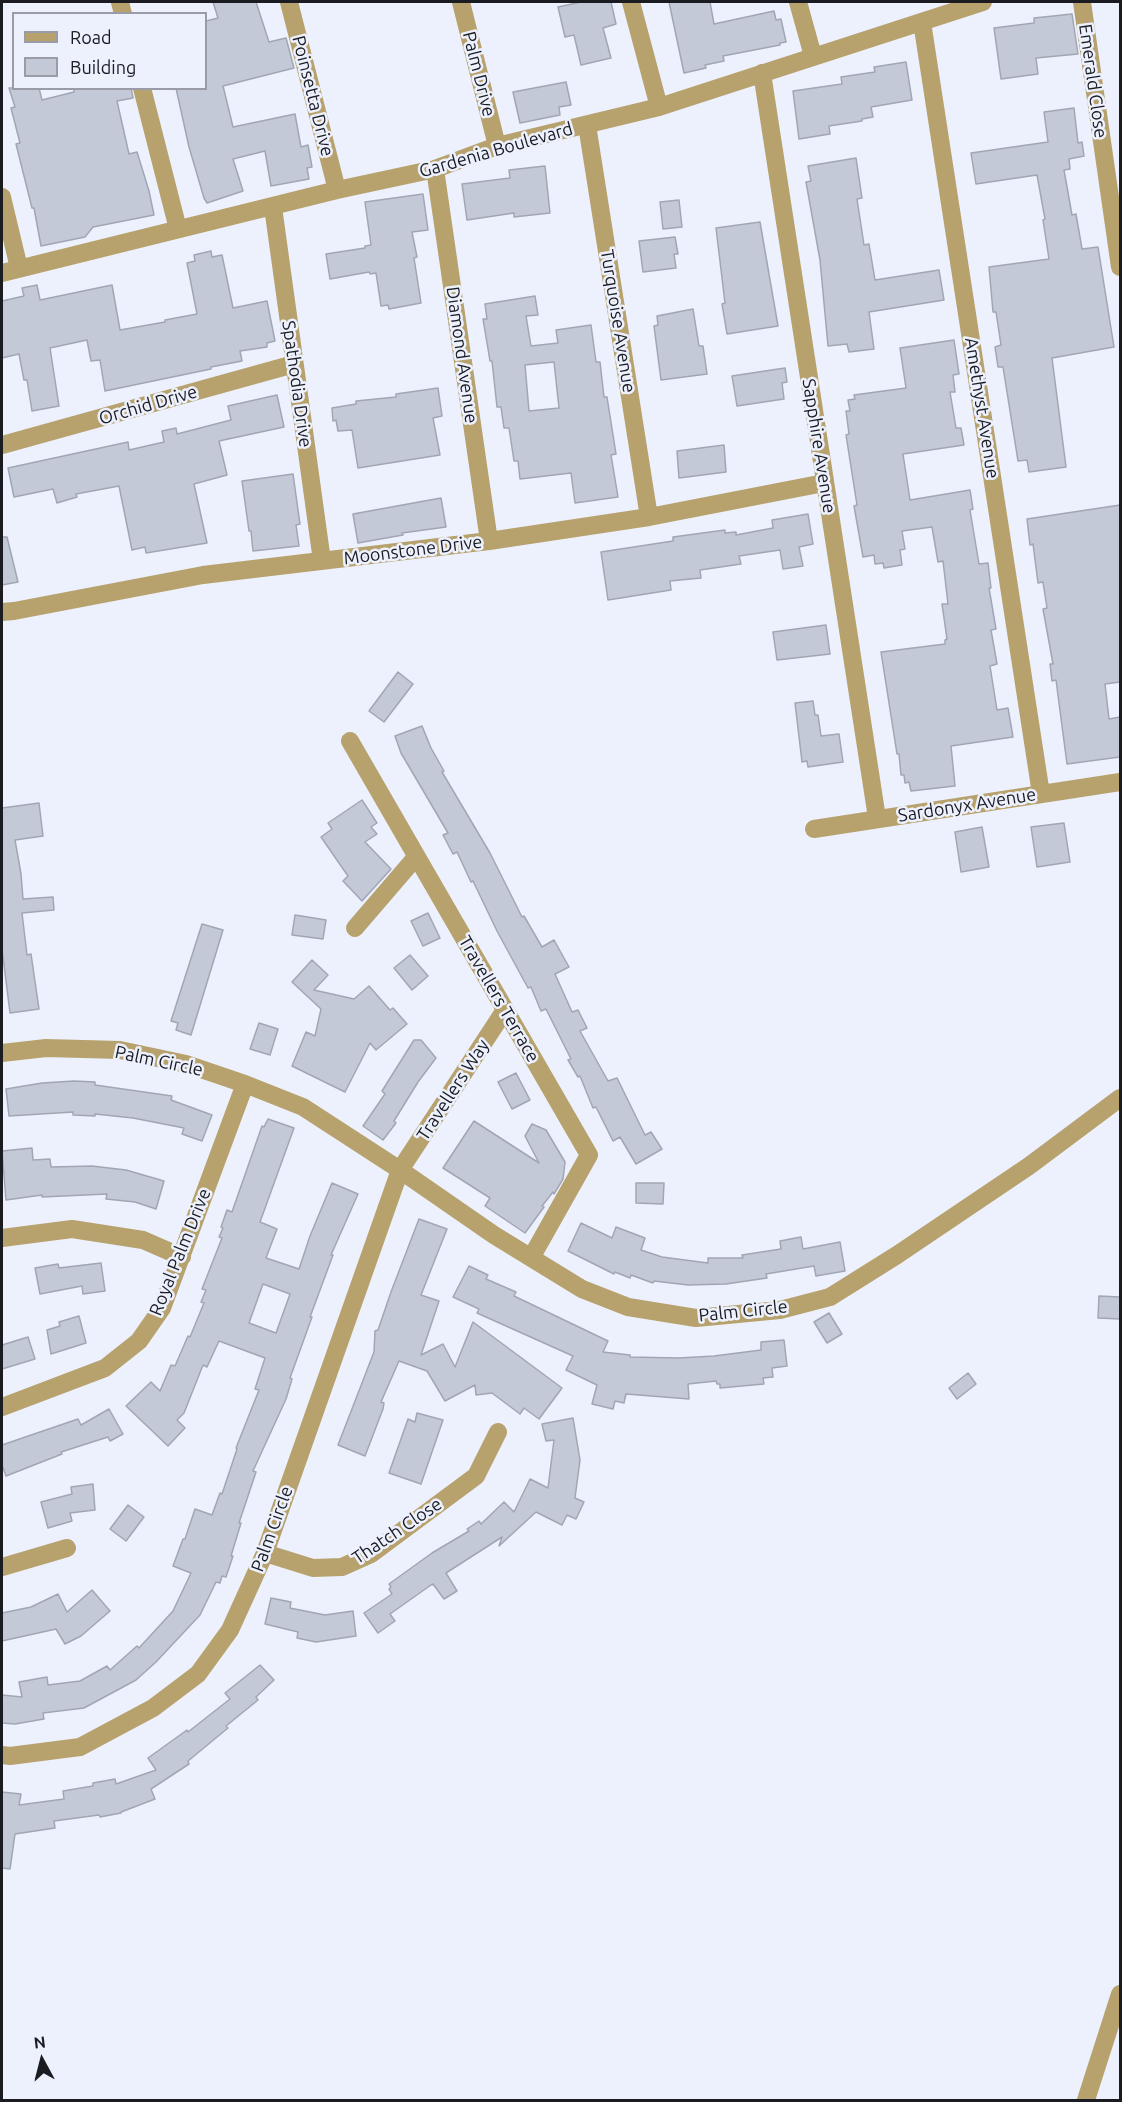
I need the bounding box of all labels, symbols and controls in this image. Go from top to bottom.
legend [12,12,207,90]
street label: Emerald Close [1074,23,1112,139]
text: Road [70,27,112,47]
street label: Palm Drive [458,29,500,119]
street label: Poinsetta Drive [288,33,338,159]
text: Building [70,57,136,77]
street label: Gardenia Boulevard [417,118,575,182]
street label: Turquoise Avenue [596,248,640,394]
street label: Diamond Avenue [442,285,482,425]
street label: Spathodia Drive [277,319,317,449]
street label: Amethyst Avenue [960,336,1004,480]
street label: Sapphire Avenue [798,377,840,515]
street label: Orchid Drive [96,381,200,429]
street label: Moonstone Drive [343,531,483,569]
street label: Sardonyx Avenue [896,783,1038,827]
street label: Travellers Terrace [454,932,544,1066]
street label: Travellers Way [412,1035,494,1145]
street label: Palm Circle [113,1041,205,1081]
street label: Royal Palm Drive [145,1185,215,1319]
street label: Palm Circle [697,1296,789,1326]
street label: Palm Circle [247,1483,297,1575]
street label: Thatch Close [348,1493,446,1569]
north arrow [12,2030,72,2090]
text: N [33,2032,47,2052]

